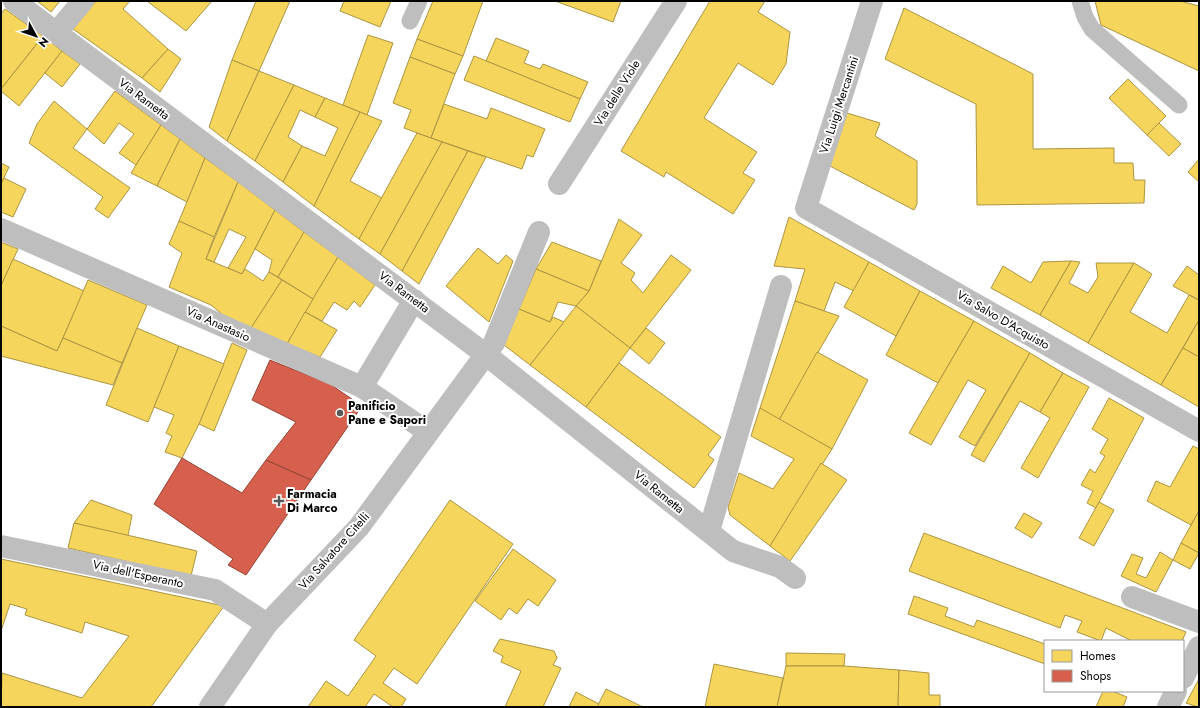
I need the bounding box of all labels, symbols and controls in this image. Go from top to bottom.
north arrow [16,16,56,56]
text: N [35,34,53,51]
street label: Via Luigi Mercantini [815,54,863,156]
street label: Via delle Viole [589,56,645,130]
street label: Via Rametta [115,74,174,124]
street label: Via Rametta [375,267,434,317]
street label: Via Salvo D'Acquisto [953,286,1053,354]
street label: Via Anastasio [183,302,253,346]
place label: Panificio Pane e Sapori [348,397,426,429]
marker: Panificio Pane e Sapori [335,408,345,418]
street label: Via Rametta [630,466,688,518]
place label: Farmacia Di Marco [287,485,338,517]
marker: Farmacia Di Marco [274,496,284,506]
street label: Via Salvatore Citelli [294,508,374,594]
street label: Via dell'Esperanto [91,556,186,593]
legend [1044,640,1184,692]
text: Homes [1080,647,1116,665]
text: Shops [1080,667,1111,685]

